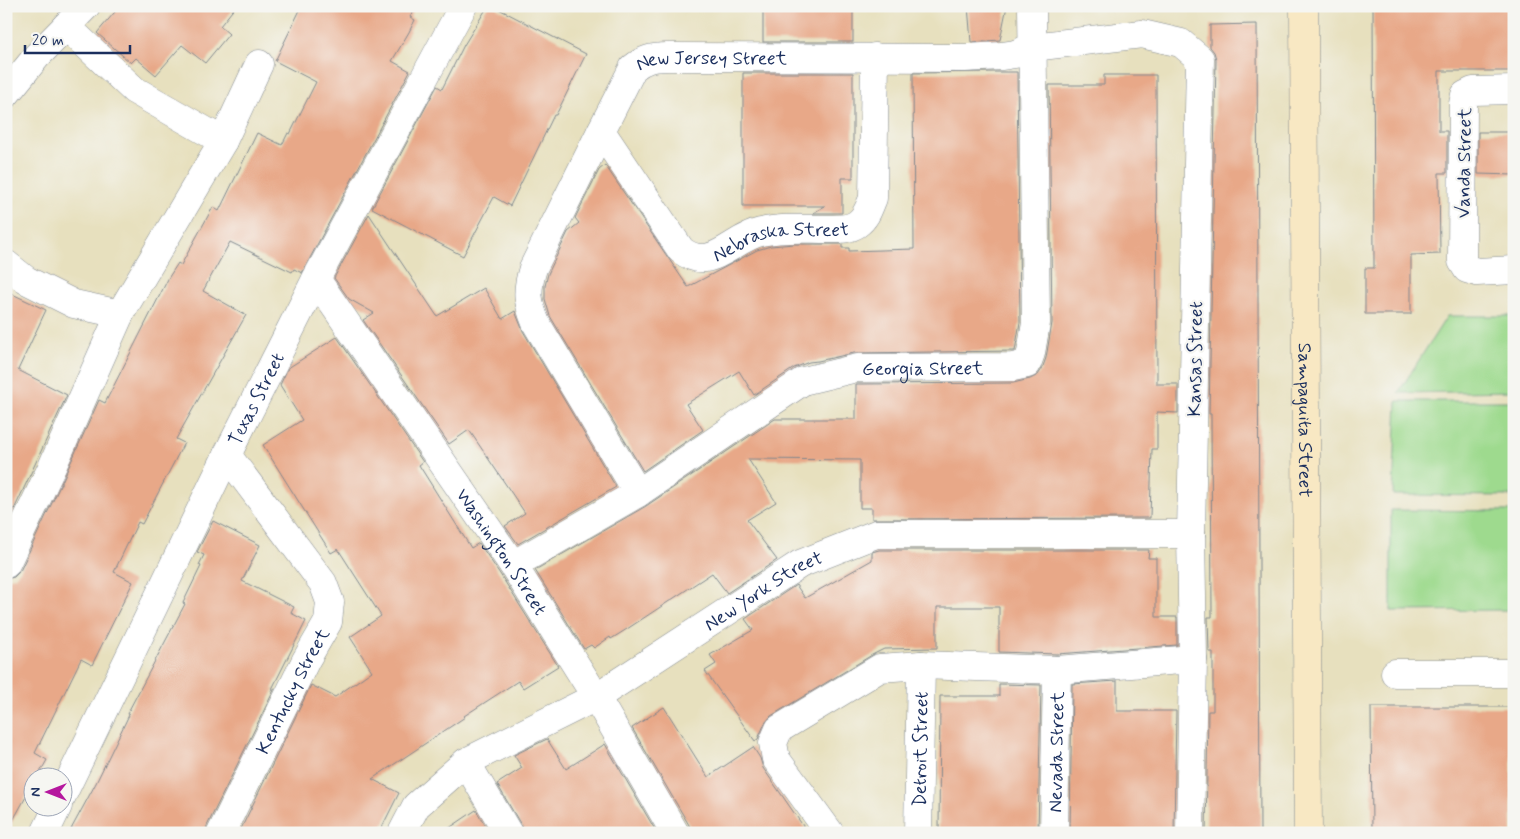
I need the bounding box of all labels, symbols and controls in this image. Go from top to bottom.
scale bar [25,22,130,54]
text: 20 m [32,31,64,51]
street label: New Jersey Street [631,46,787,77]
street label: Vanda Street [1451,108,1478,219]
street label: Nebraska Street [709,217,851,269]
street label: Kansas Street [1182,301,1209,417]
street label: Sampaguita Street [1291,343,1317,497]
street label: Texas Street [223,349,291,450]
street label: Georgia Street [862,356,984,384]
street label: Washington Street [450,484,552,620]
street label: New York Street [700,545,826,637]
street label: Kentucky Street [251,624,336,759]
street label: Detroit Street [907,691,935,807]
street label: Nevada Street [1043,691,1071,813]
north arrow [22,766,72,816]
text: N [27,787,45,797]

